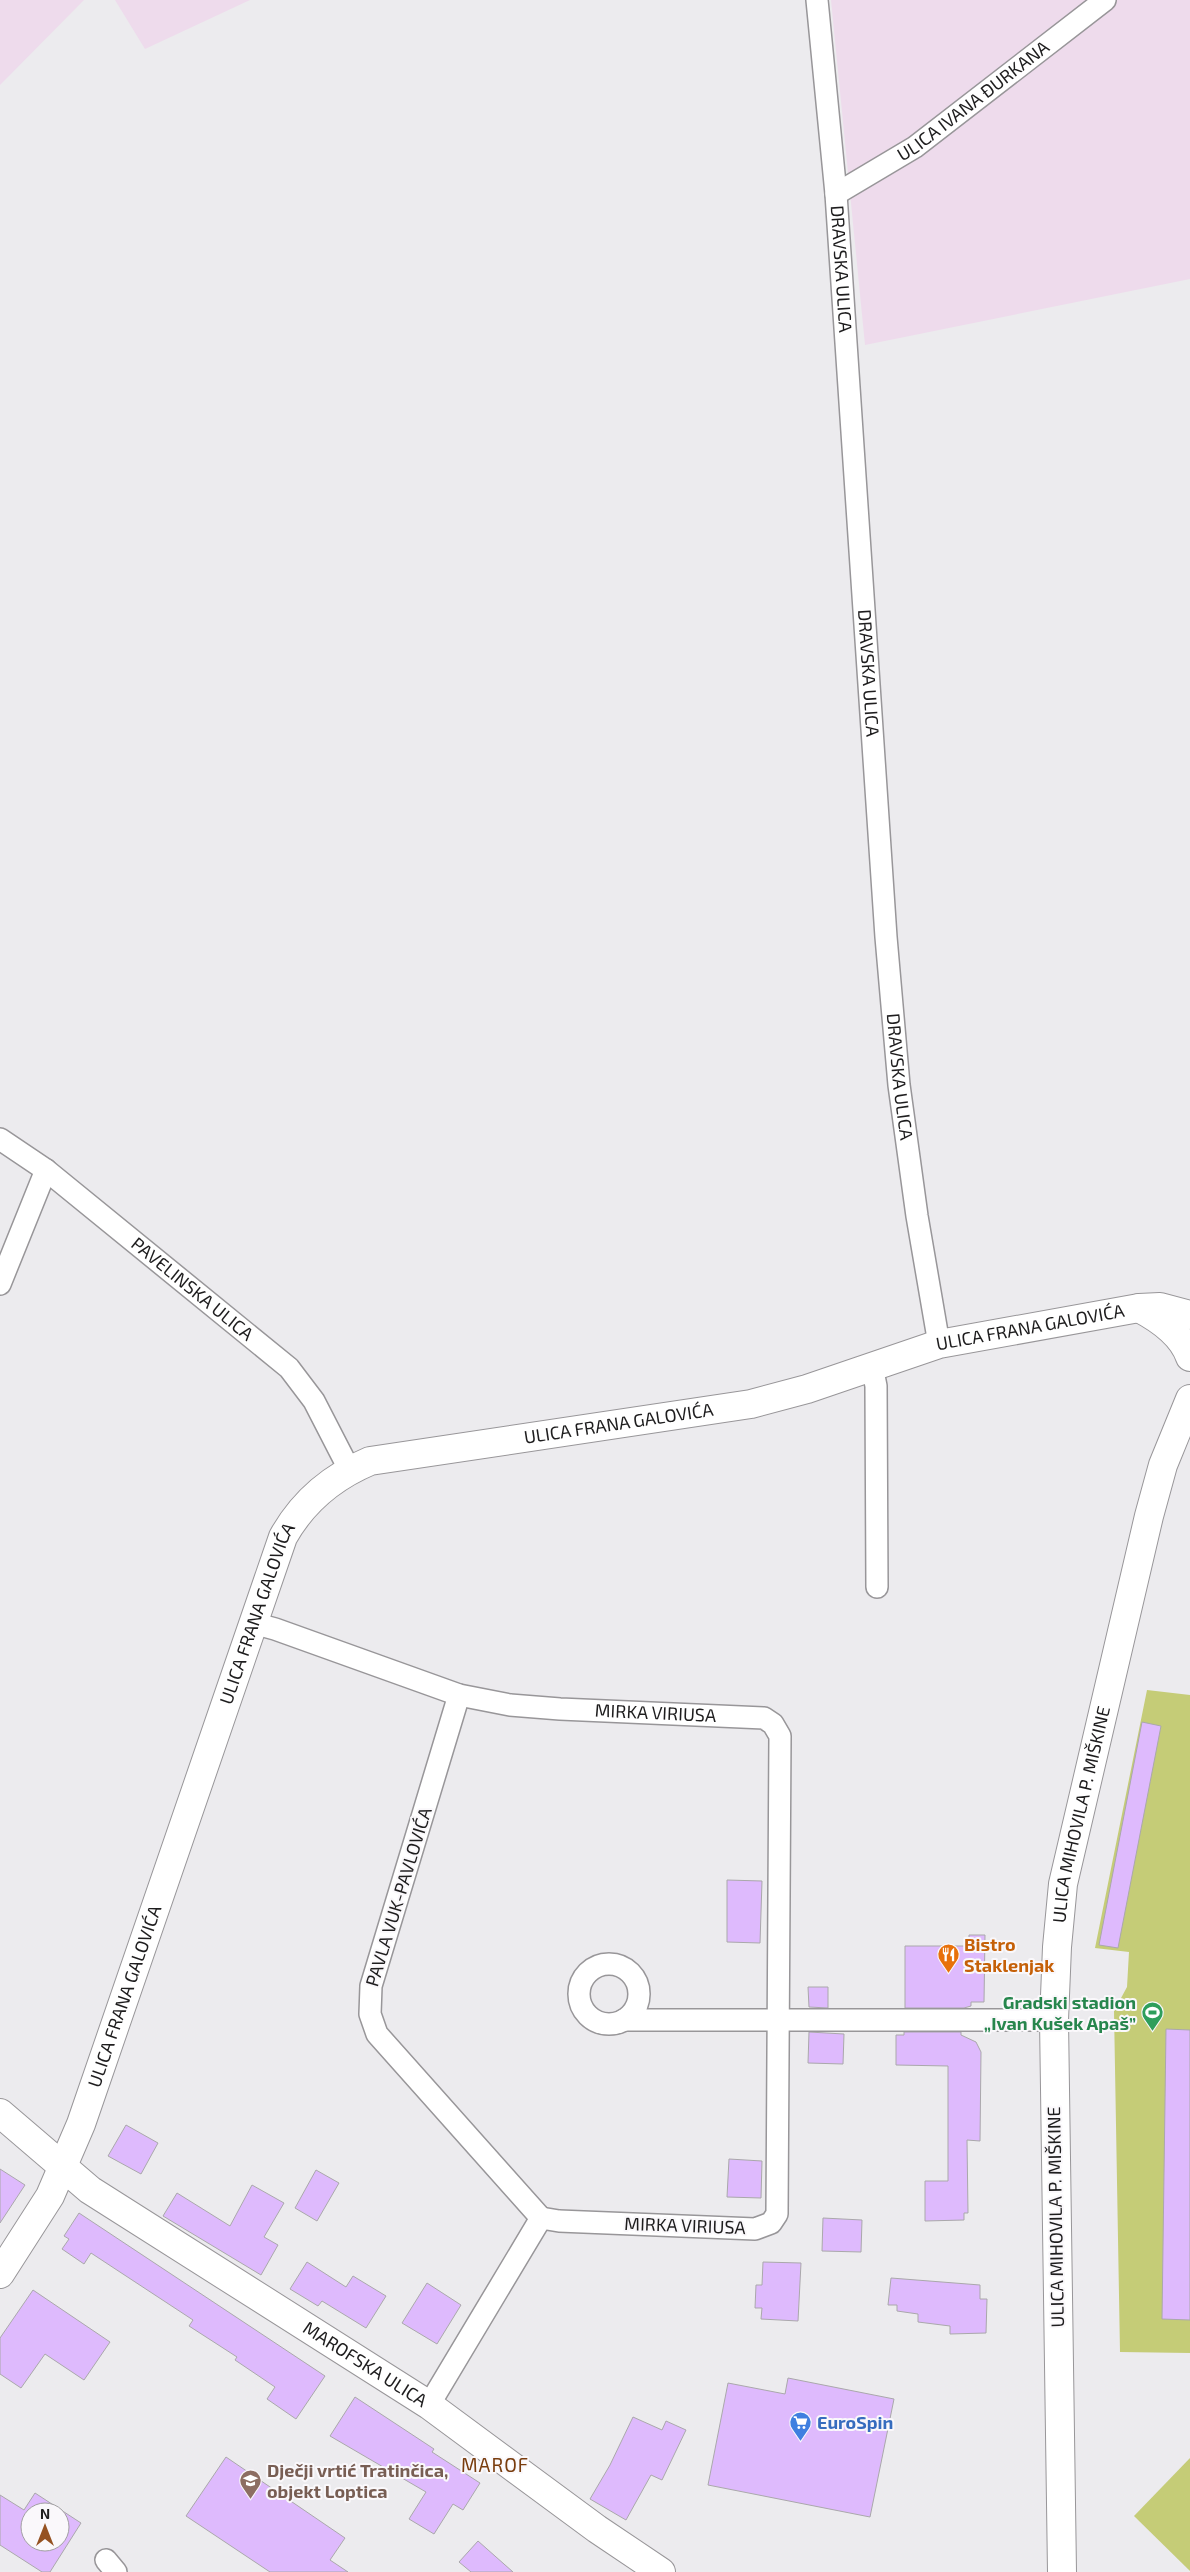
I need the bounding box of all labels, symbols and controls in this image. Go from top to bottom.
street label: ULICA IVANA ĐURKANA [893,35,1054,165]
street label: DRAVSKA ULICA [827,204,857,334]
street label: DRAVSKA ULICA [854,609,885,738]
street label: DRAVSKA ULICA [883,1012,919,1142]
street label: PAVELINSKA ULICA [127,1232,259,1345]
street label: ULICA FRANA GALOVIĆA [934,1299,1127,1354]
street label: ULICA FRANA GALOVIĆA [522,1398,715,1448]
street label: ULICA FRANA GALOVIĆA [214,1517,300,1707]
street label: MIRKA VIRIUSA [594,1699,718,1726]
street label: ULICA MIHOVILA P. MIŠKINE [1047,1704,1114,1924]
street label: PAVLA VUK-PAVLOVIĆA [360,1804,436,1989]
street label: ULICA FRANA GALOVIĆA [82,1901,166,2090]
place label: Bistro Staklenjak [964,1933,1054,1976]
restaurant icon: Bistro Staklenjak [936,1943,960,1974]
place label: Gradski stadion „Ivan Kušek Apaš” [984,1991,1136,2034]
sports icon: Gradski stadion „Ivan Kušek Apaš” [1140,2001,1164,2032]
street label: ULICA MIHOVILA P. MIŠKINE [1042,2106,1068,2328]
street label: MIRKA VIRIUSA [624,2212,747,2238]
street label: MAROFSKA ULICA [299,2316,432,2411]
supermarket icon: EuroSpin [789,2411,813,2442]
place label: EuroSpin [817,2411,893,2433]
district label: MAROF [461,2453,529,2476]
place label: Dječji vrtić Tratinčica, objekt Loptica [267,2459,448,2502]
school or university icon: Dječji vrtić Tratinčica, objekt Loptica [239,2469,263,2500]
north arrow [20,2502,70,2552]
text: N [40,2505,50,2522]

